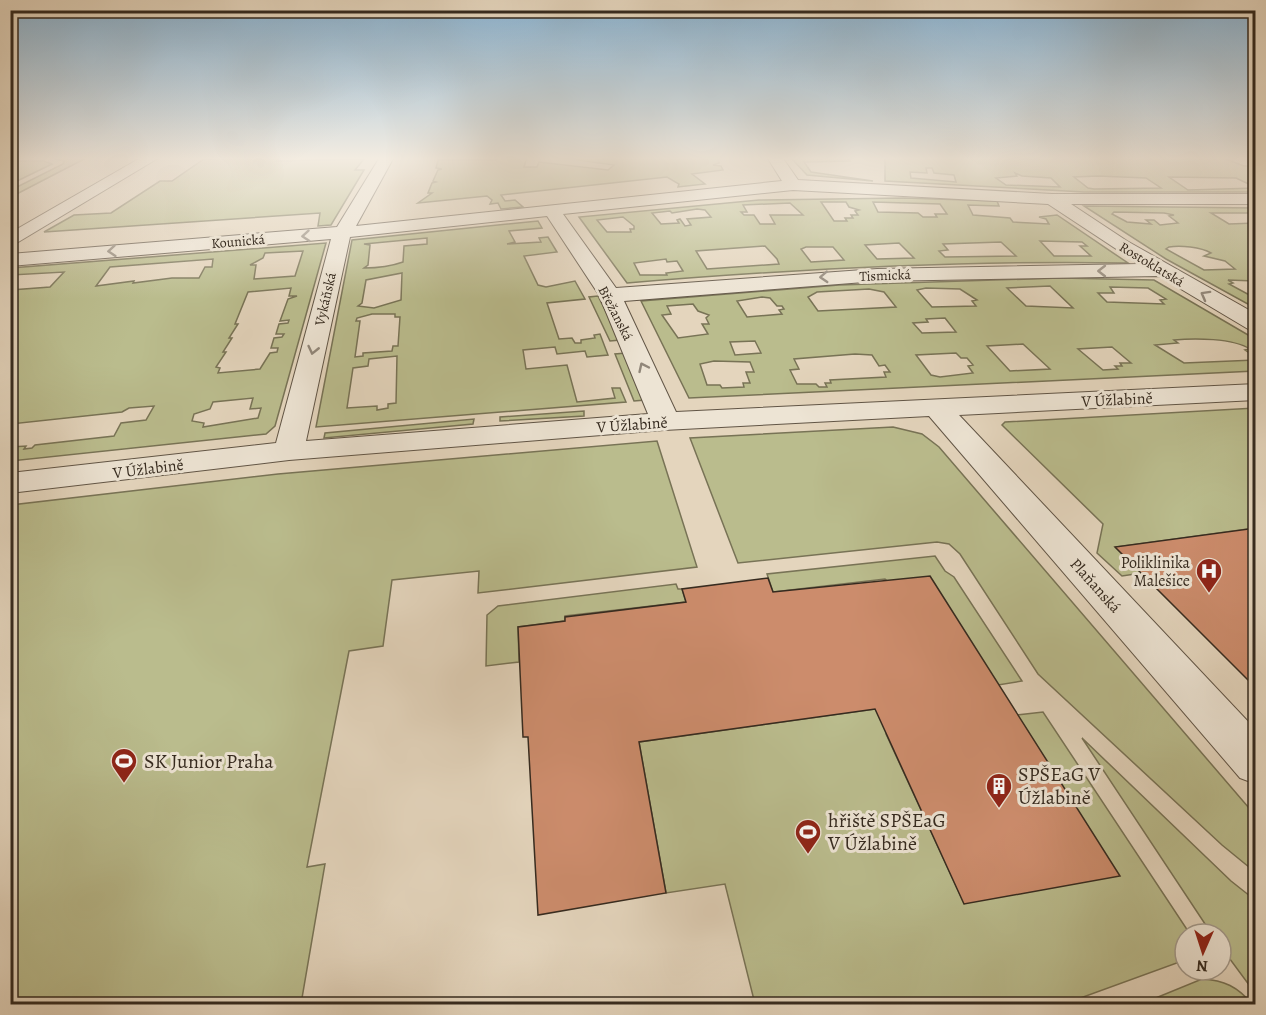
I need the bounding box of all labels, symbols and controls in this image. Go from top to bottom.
one-way arrow [302,229,311,242]
street label: Kounická [210,230,266,253]
street label: Rostoklatská [1116,238,1188,292]
one-way arrow [108,244,117,257]
street label: Tismická [859,265,912,286]
one-way arrow [1098,265,1107,277]
street label: Vykáňská [310,270,341,329]
one-way arrow [819,271,828,284]
street label: Břežanská [594,283,638,344]
one-way arrow [1200,291,1211,302]
one-way arrow [308,345,321,355]
one-way arrow [638,363,650,374]
street label: V Úžlabině [1080,387,1153,413]
street label: V Úžlabině [595,412,668,439]
street label: V Úžlabině [110,454,185,484]
place label: Poliklinika Malešice [1121,552,1191,592]
street label: Plaňanská [1065,553,1126,618]
hospital icon: Poliklinika Malešice [1194,556,1224,594]
sports icon: SK Junior Praha [109,746,139,784]
place label: SK Junior Praha [144,748,274,775]
place label: SPŠEaG V Úžlabině [1018,761,1101,811]
building icon: SPŠEaG V Úžlabině [984,771,1014,809]
place label: hřiště SPŠEaG V Úžlabině [827,807,946,857]
sports icon: hřiště SPŠEaG V Úžlabině [793,817,823,855]
north arrow [1173,922,1233,982]
text: N [1196,955,1209,977]

